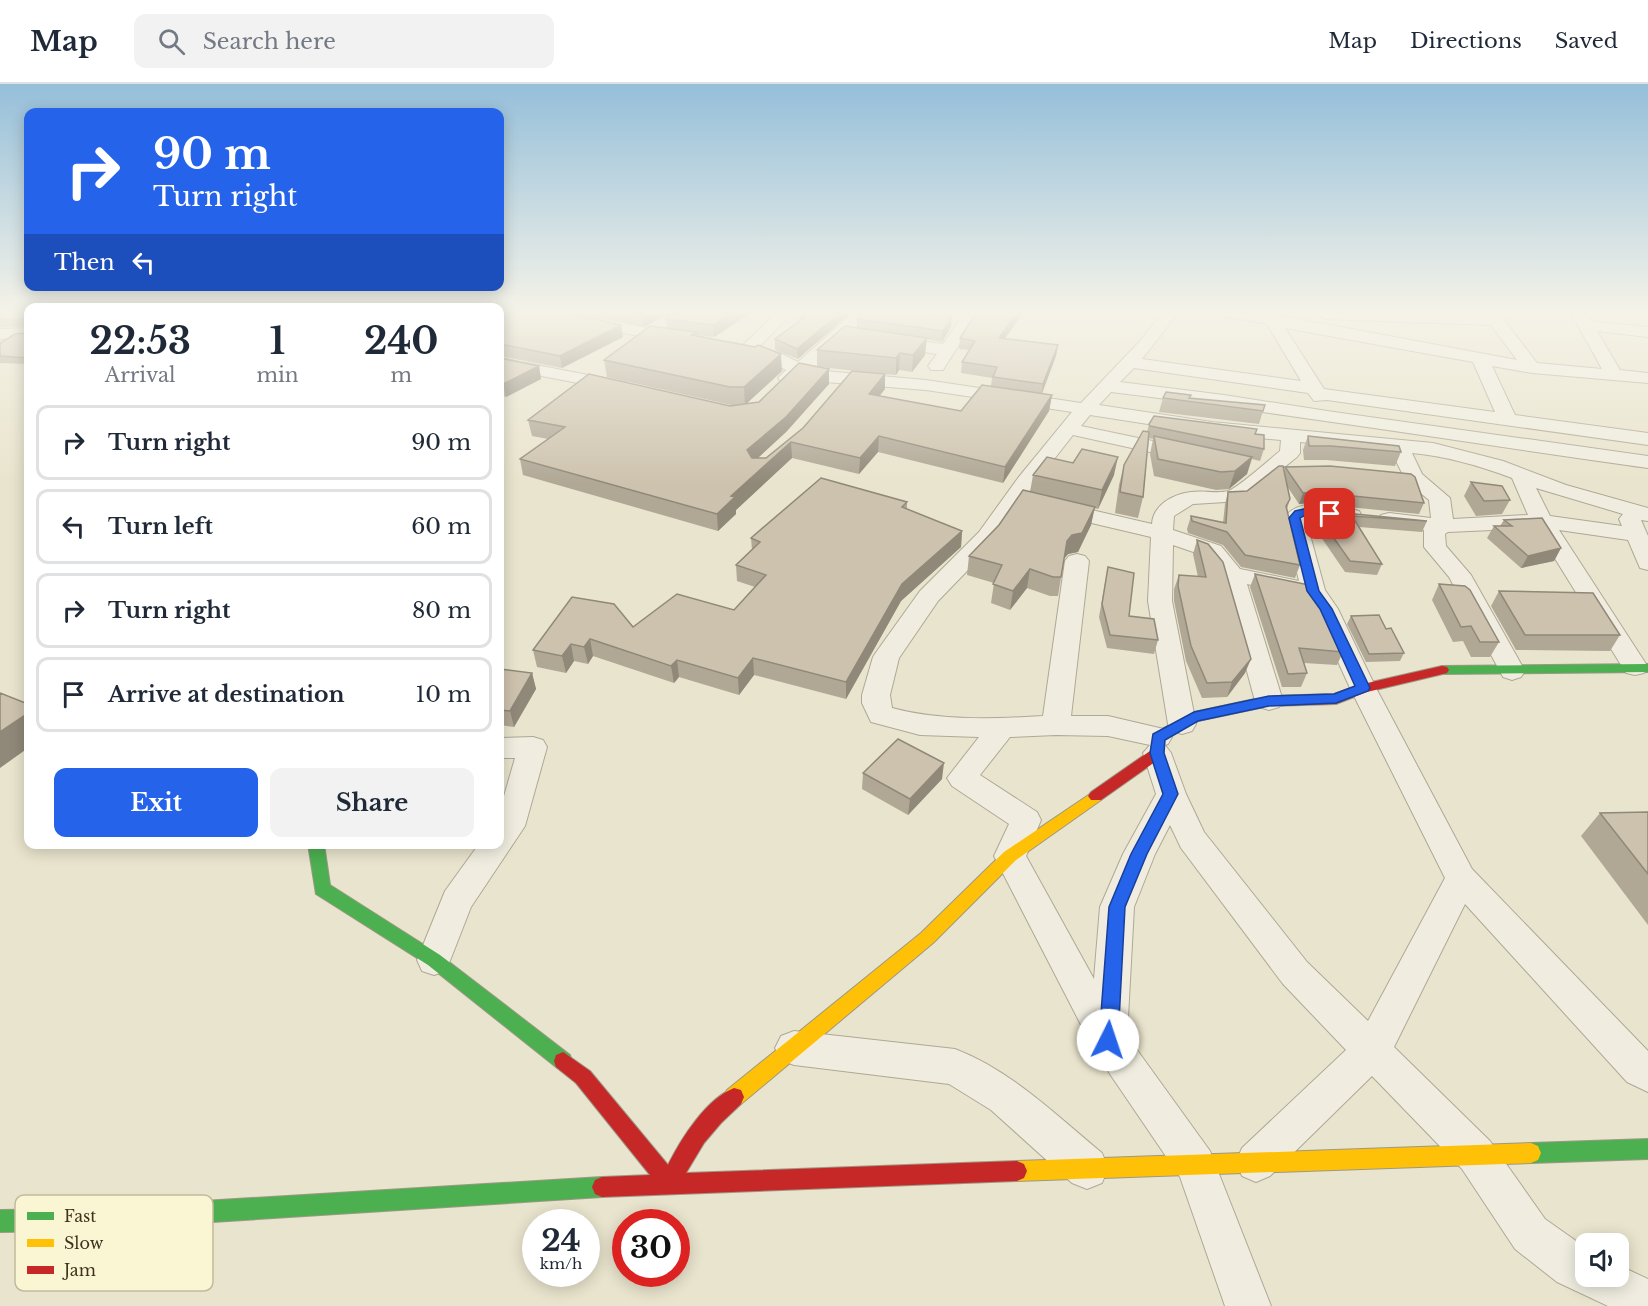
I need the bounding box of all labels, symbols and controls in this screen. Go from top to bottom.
search box [134,14,554,68]
text: Map [30,24,98,59]
icon: search [155,25,188,58]
text: Search here [203,28,336,55]
text: Map [1328,28,1377,54]
text: Directions [1410,28,1522,54]
text: Saved [1555,28,1618,54]
text: 90 m [153,128,271,180]
icon: right [54,132,132,210]
text: Turn right [153,180,297,213]
icon: left [127,246,160,279]
text: Then [54,249,115,276]
text: 22:53 [89,319,191,364]
text: 1 [270,319,285,364]
text: 240 [364,319,439,364]
text: Arrival [105,363,176,387]
text: min [256,363,298,387]
text: m [391,363,412,387]
icon: right [57,426,90,459]
text: Turn right [108,429,230,456]
text: 90 m [411,429,471,456]
pin [1304,488,1355,539]
icon: arrive [1313,497,1346,530]
icon: left [57,510,90,543]
text: Turn left [108,513,213,540]
text: 60 m [411,513,471,540]
icon: right [57,594,90,627]
text: Turn right [108,597,230,624]
text: 80 m [412,597,471,624]
icon: arrive [57,678,90,711]
text: Arrive at destination [108,681,345,708]
text: 10 m [416,681,471,708]
button: Exit [54,768,258,837]
button: Share [270,768,474,837]
position arrow [1076,1008,1140,1072]
legend [15,1195,213,1291]
text: Fast [64,1206,96,1226]
speed limit sign: 30 [612,1209,690,1287]
text: 24 [541,1222,581,1259]
text: Slow [64,1233,104,1253]
map controls [1575,1233,1629,1287]
button: sound [1575,1233,1629,1287]
text: km/h [540,1254,582,1273]
text: Jam [62,1260,96,1280]

